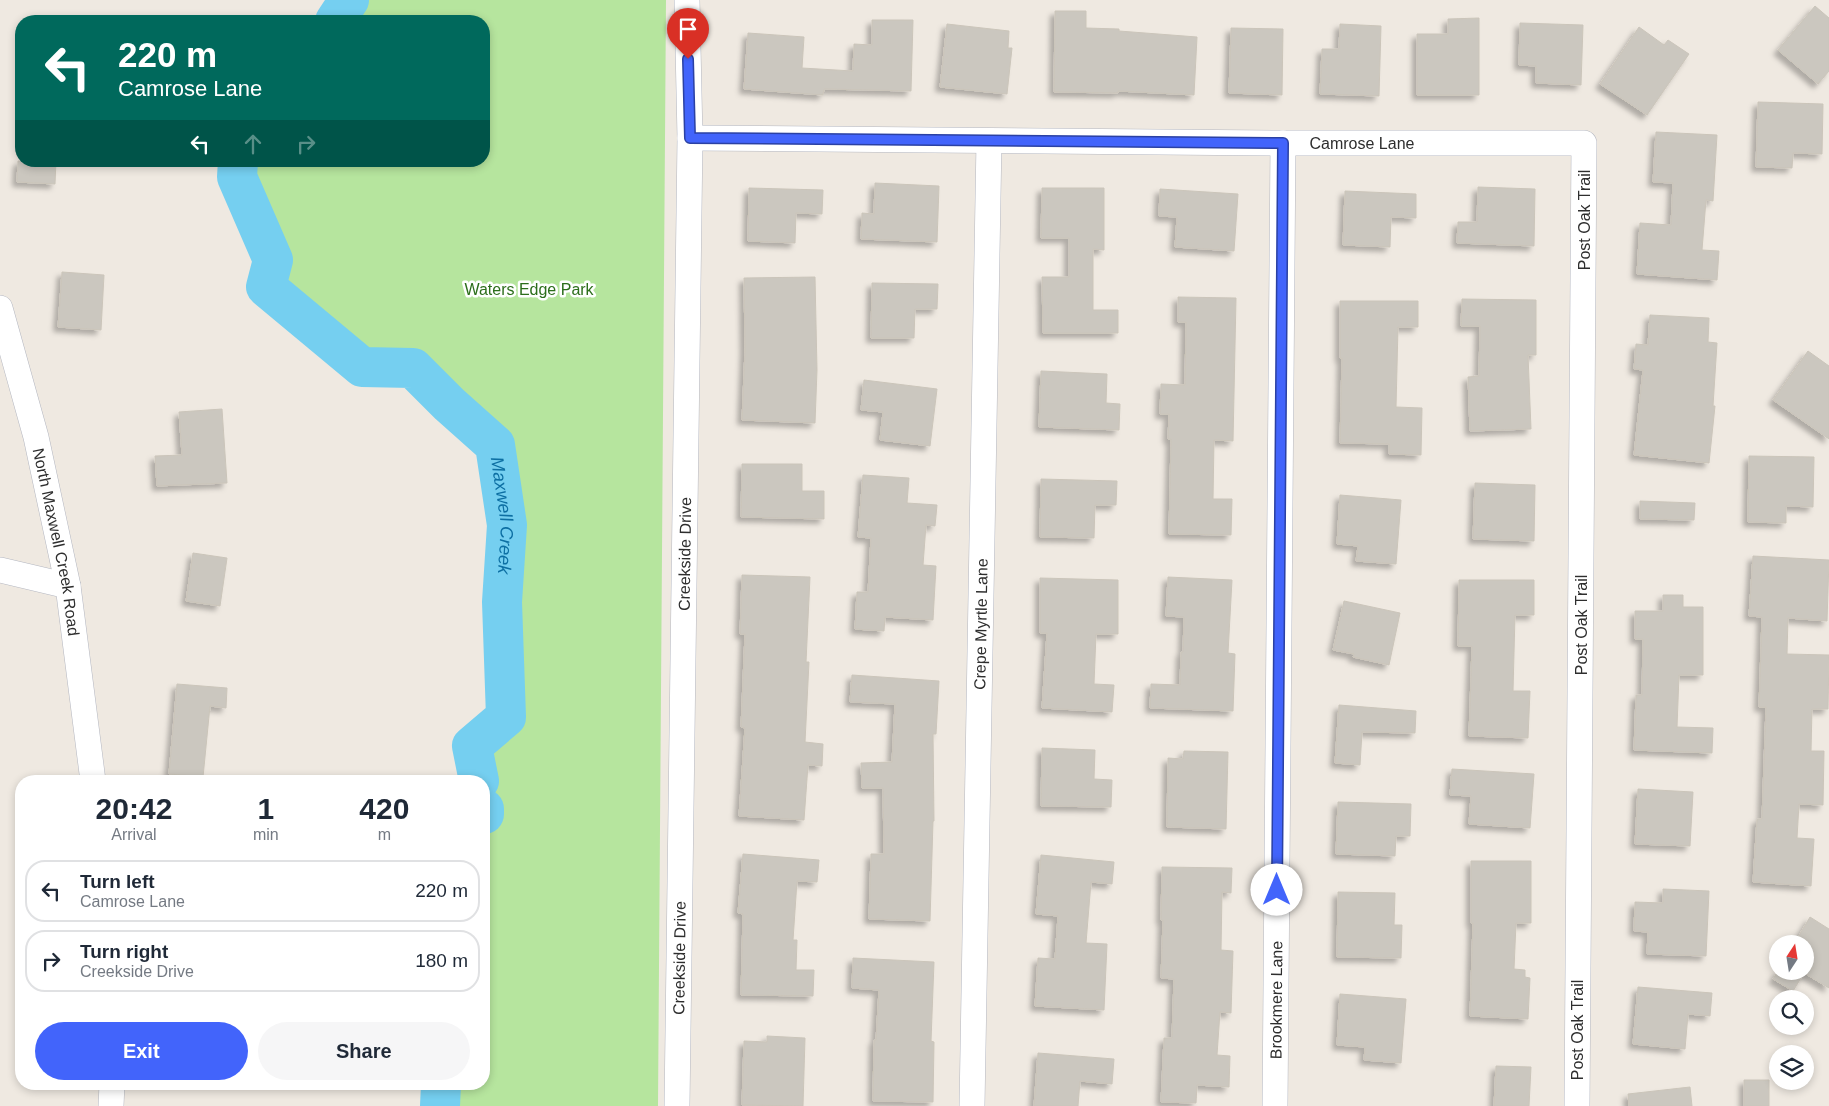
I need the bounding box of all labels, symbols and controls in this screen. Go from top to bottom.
pin [667,8,709,59]
icon: arrive [674,15,702,43]
icon: left [35,35,100,100]
text: 220 m [118,35,217,74]
text: Camrose Lane [118,76,262,101]
icon: left [186,130,214,158]
icon: ahead [239,130,267,158]
icon: right [292,130,320,158]
street label: Camrose Lane [1309,135,1415,152]
street label: Post Oak Trail [1576,170,1593,270]
park label: Waters Edge Park [464,281,595,298]
street label: North Maxwell Creek Road [30,446,82,637]
water label: Maxwell Creek [487,455,517,576]
street label: Creekside Drive [676,497,694,611]
street label: Crepe Myrtle Lane [971,558,991,690]
street label: Post Oak Trail [1573,575,1590,675]
text: 20:42 [96,792,172,825]
text: 1 [257,792,274,825]
text: 420 [359,792,409,825]
text: Arrival [111,826,157,843]
text: min [253,826,279,843]
text: m [378,826,391,843]
position arrow [1250,863,1302,915]
text: Turn left [80,871,155,892]
icon: left [37,877,65,905]
text: 220 m [415,880,468,901]
text: Camrose Lane [80,893,185,910]
street label: Creekside Drive [670,901,689,1015]
north arrow [1769,935,1814,980]
map controls [1769,935,1814,1090]
text: Turn right [80,941,168,962]
street label: Brookmere Lane [1267,941,1285,1059]
icon: right [37,947,65,975]
text: 180 m [415,950,468,971]
text: Creekside Drive [80,963,194,980]
street label: Post Oak Trail [1569,980,1586,1080]
button: search [1769,990,1814,1035]
button: Exit [35,1022,248,1080]
button: Share [258,1022,470,1080]
button: layers [1769,1045,1814,1090]

